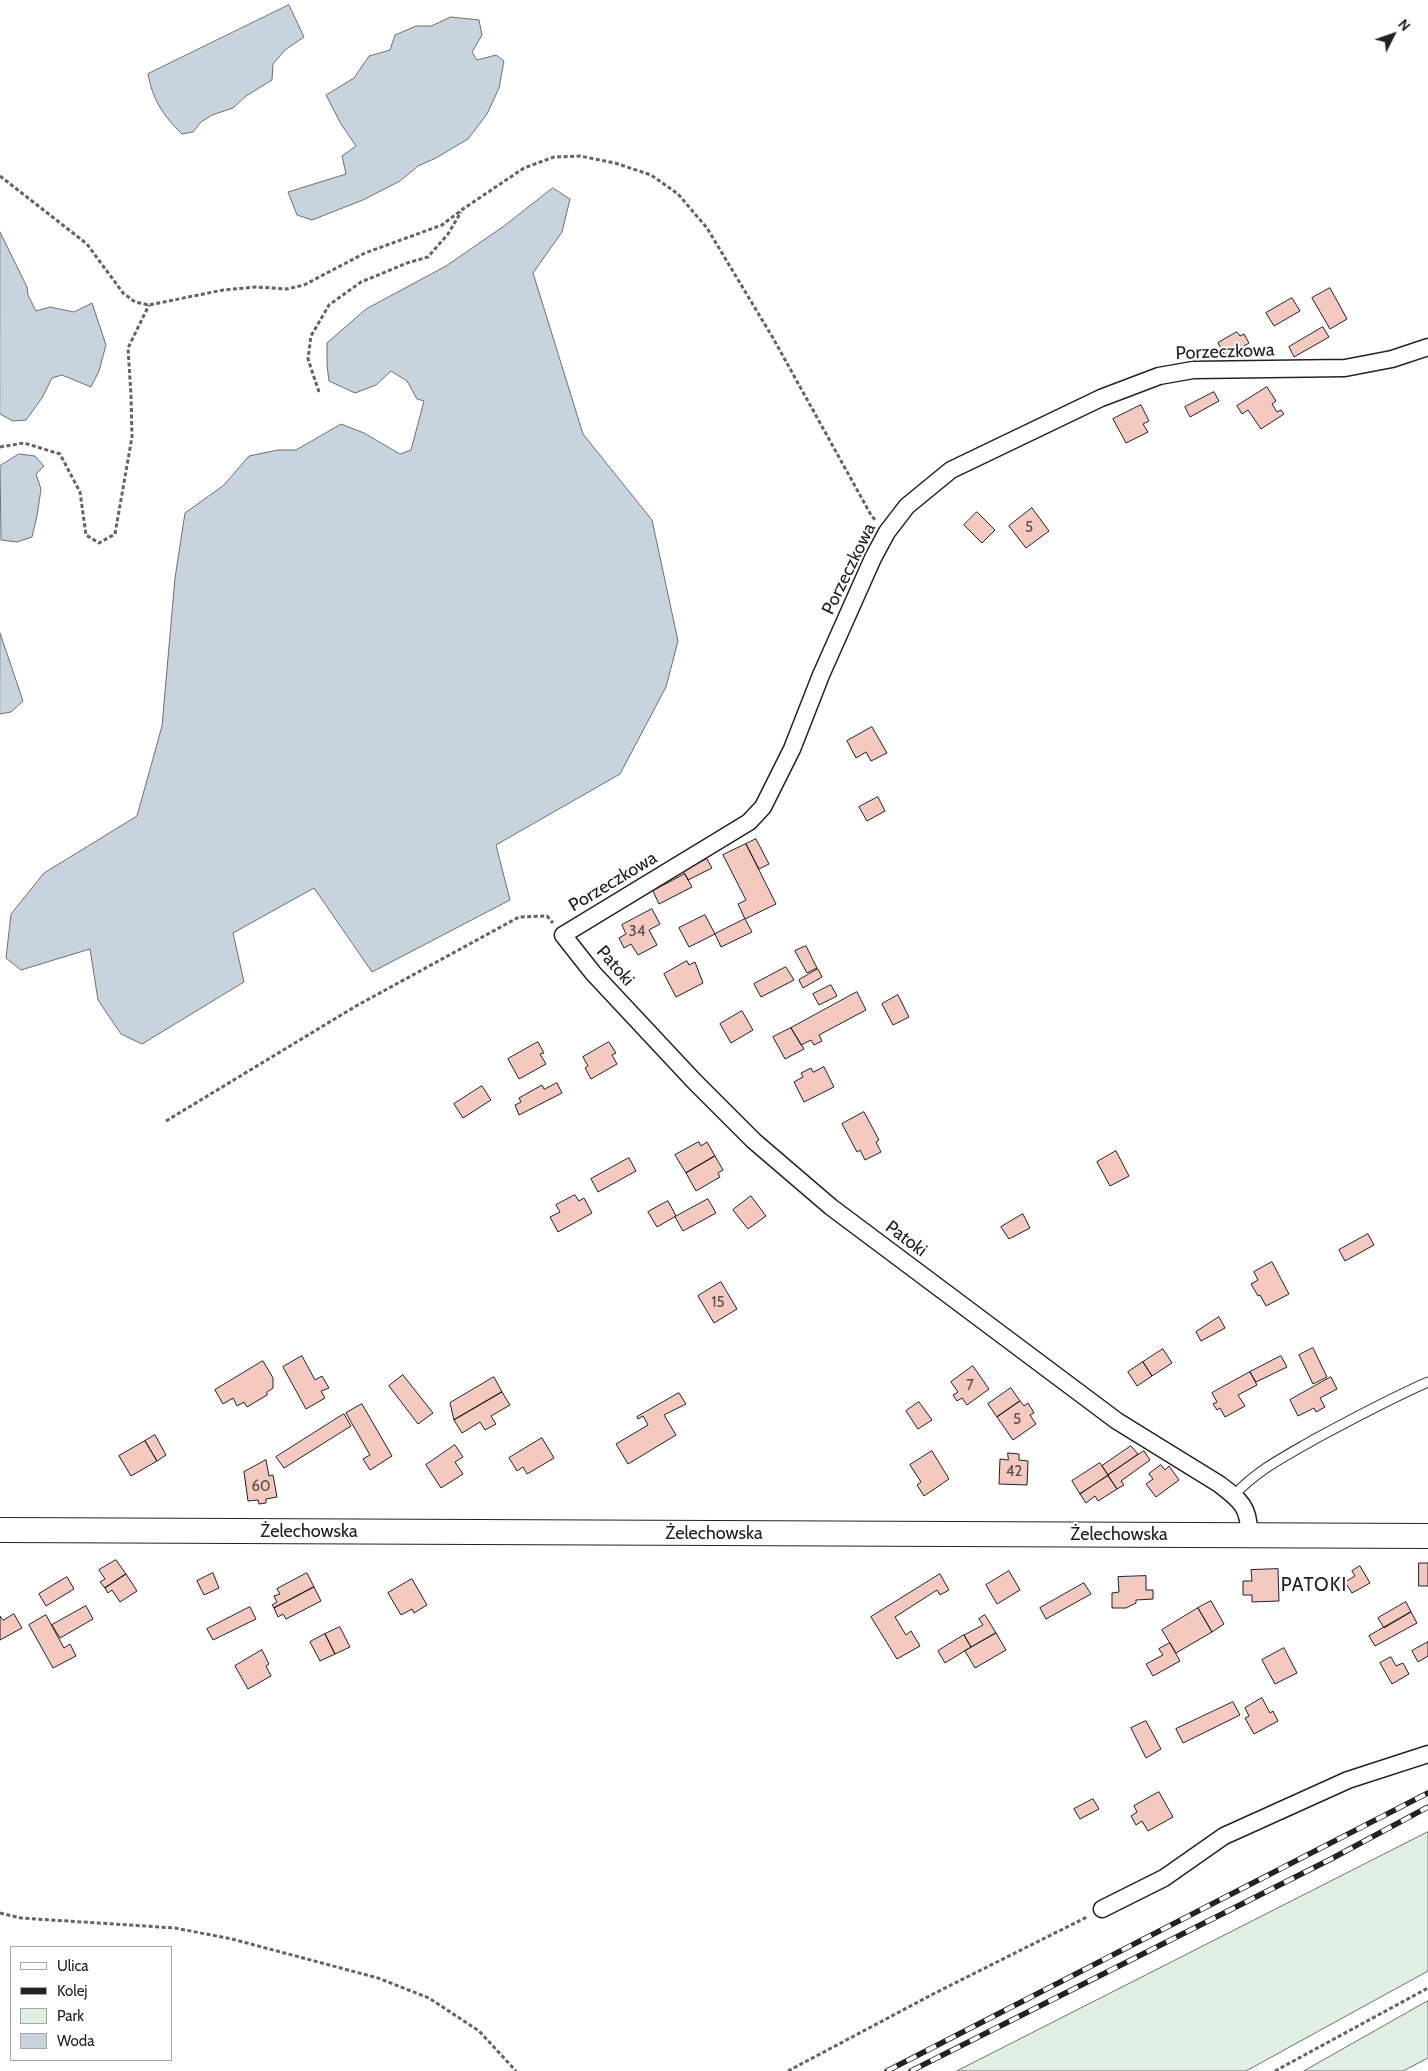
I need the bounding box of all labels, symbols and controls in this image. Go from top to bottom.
north arrow [1368,10,1418,60]
text: N [1394,16,1414,35]
street label: Porzeczkowa [1175,339,1275,365]
house number: 5 [1025,519,1033,537]
street label: Porzeczkowa [818,520,880,618]
street label: Porzeczkowa [565,847,661,917]
house number: 34 [629,923,645,941]
street label: Patoki [592,941,638,991]
street label: Patoki [881,1216,931,1262]
house number: 15 [711,1294,725,1312]
house number: 7 [966,1377,974,1395]
house number: 5 [1013,1411,1021,1429]
house number: 42 [1006,1463,1022,1481]
house number: 60 [252,1478,270,1496]
street label: Żelechowska [260,1521,358,1543]
street label: Żelechowska [665,1523,763,1545]
street label: Żelechowska [1070,1524,1168,1546]
district label: PATOKI [1280,1574,1348,1596]
legend [10,1946,172,2061]
text: Ulica [57,1957,88,1975]
text: Kolej [57,1982,88,2000]
text: Park [57,2007,84,2025]
text: Woda [57,2032,94,2050]

